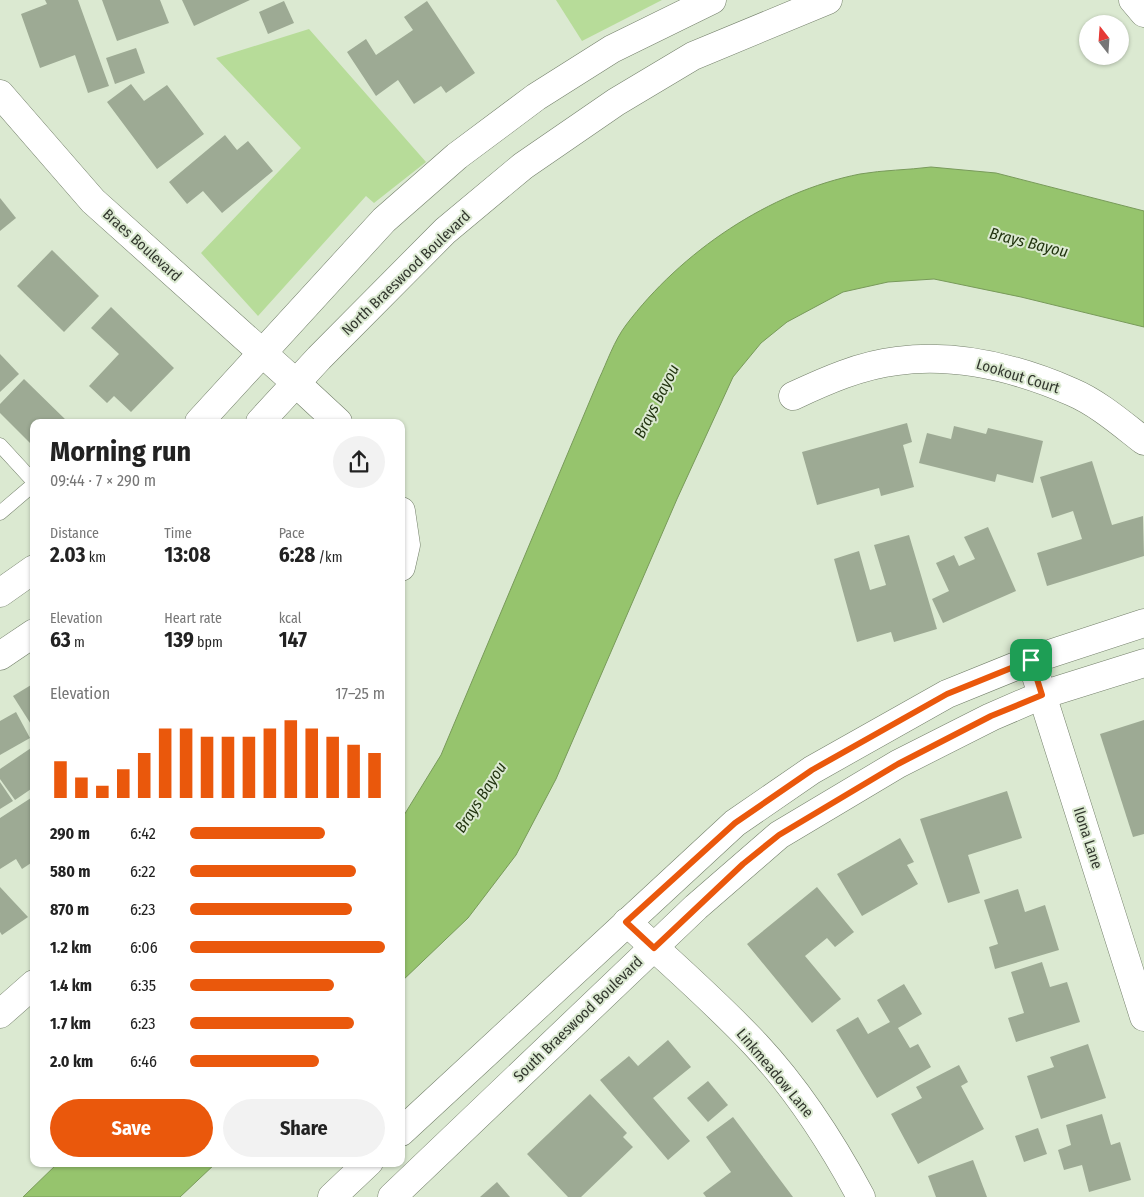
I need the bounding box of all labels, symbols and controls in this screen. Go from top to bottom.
north arrow [1079,15,1129,65]
map controls [1079,15,1129,65]
street label: Braes Boulevard [99,205,185,285]
street label: North Braeswood Boulevard [338,207,474,339]
water label: Brays Bayou [988,224,1070,261]
street label: Lookout Court [974,355,1062,397]
water label: Brays Bayou [630,361,683,441]
text: Morning run [50,435,191,468]
button: share [333,436,385,488]
text: 09:44 · 7 × 290 m [50,471,156,490]
text: Distance [50,525,99,542]
text: Time [164,525,192,542]
text: Pace [279,525,305,542]
text: 2.03 [50,542,85,568]
text: 13:08 [164,542,211,568]
text: 6:28 [279,542,315,568]
text: km [85,549,106,566]
text: /km [315,549,342,566]
text: Elevation [50,610,103,627]
text: Heart rate [164,610,222,627]
text: kcal [279,610,301,627]
text: 63 [50,627,71,653]
text: 139 [164,627,194,653]
text: 147 [279,627,307,653]
text: m [71,634,85,651]
text: bpm [194,634,223,651]
pin [1010,639,1052,681]
icon: arrive [1017,646,1045,674]
text: Elevation [50,684,110,703]
text: 17–25 m [335,684,385,703]
water label: Brays Bayou [451,758,510,836]
street label: Ilona Lane [1070,805,1106,871]
text: 290 m [50,824,90,843]
text: 6:42 [130,824,156,843]
text: 580 m [50,862,91,881]
text: 6:22 [130,862,155,881]
text: 870 m [50,900,89,919]
text: 6:23 [130,900,156,919]
text: 1.2 km [50,938,92,957]
text: 6:06 [130,938,158,957]
street label: South Braeswood Boulevard [510,953,646,1085]
text: 1.4 km [50,976,92,995]
text: 6:35 [130,976,156,995]
text: 1.7 km [50,1014,91,1033]
text: 6:23 [130,1014,156,1033]
street label: Linkmeadow Lane [733,1025,817,1121]
text: 2.0 km [50,1052,93,1071]
text: 6:46 [130,1052,157,1071]
button: Save [50,1099,213,1157]
button: Share [223,1099,385,1157]

